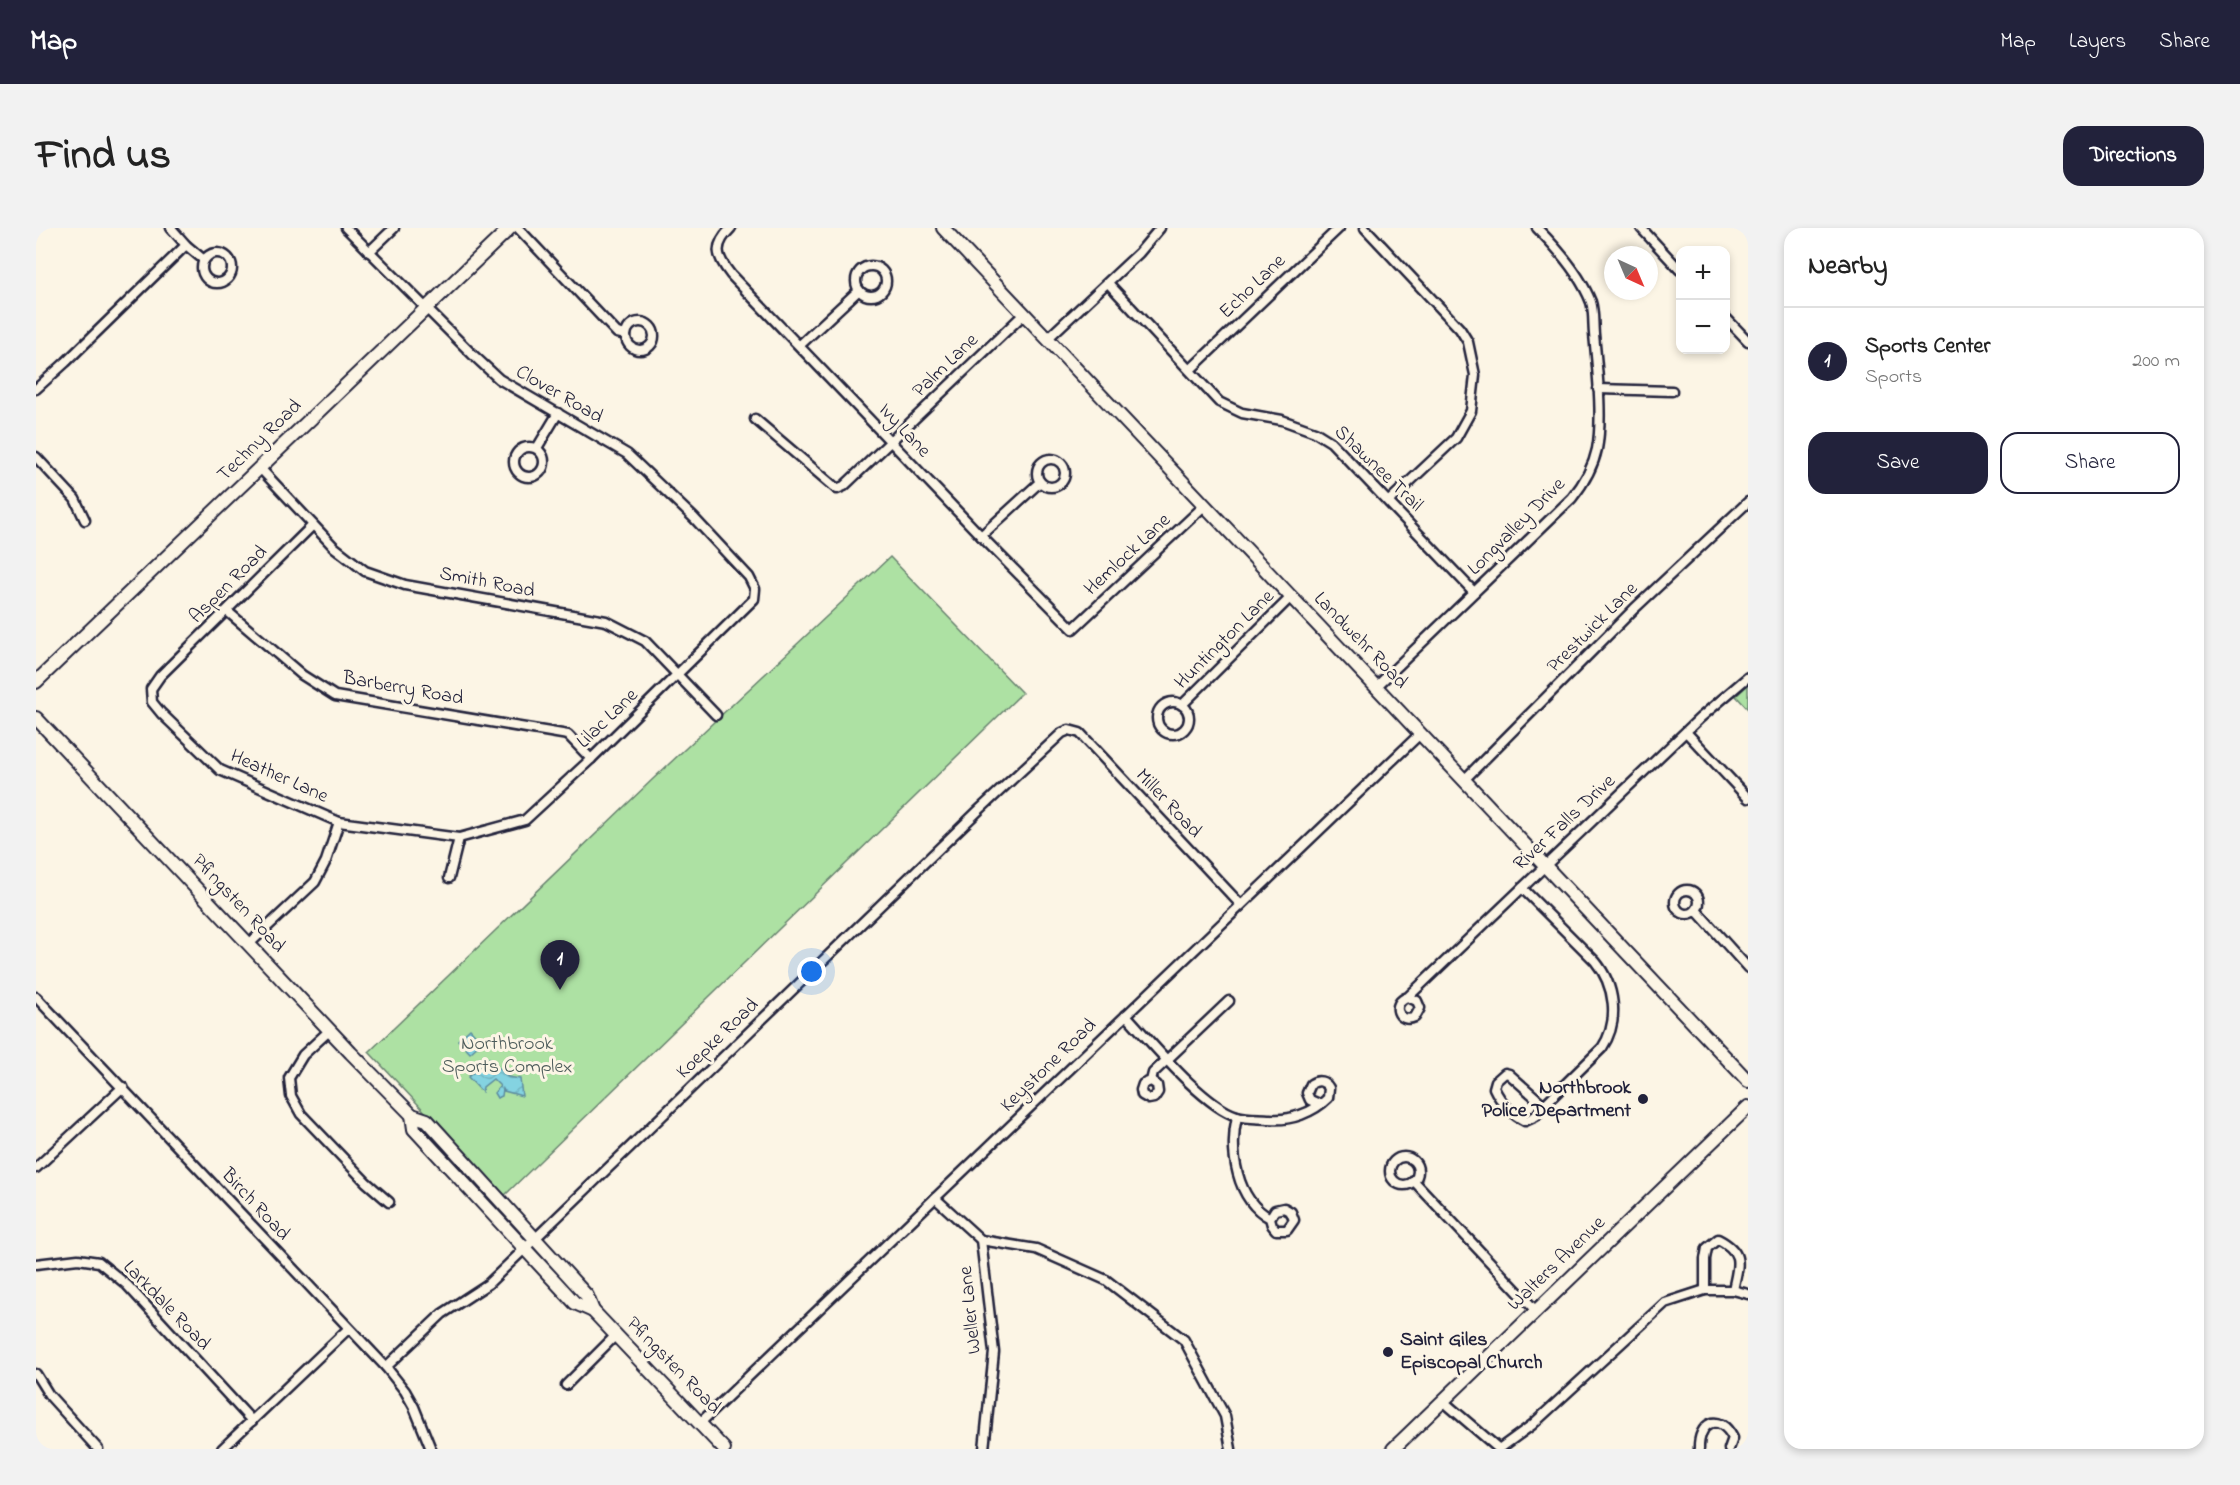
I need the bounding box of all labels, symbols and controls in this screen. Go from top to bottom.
text: Map [30,22,77,63]
text: Map [2000,27,2036,57]
text: Layers [2069,27,2126,57]
text: Share [2159,27,2210,57]
text: Find us [36,126,171,187]
button: Directions [2063,126,2204,186]
north arrow [1604,246,1658,300]
map controls [1676,246,1730,354]
button: + [1676,246,1730,300]
street label: Echo Lane [1213,248,1293,326]
text: Nearby [1808,248,1887,286]
button: − [1676,300,1730,354]
street label: Palm Lane [906,327,986,405]
text: Sports Center [1865,331,1990,363]
text: 1 [1824,347,1831,376]
text: 200 m [2132,347,2180,376]
street label: Clover Road [510,358,608,432]
text: Sports [1865,363,1922,392]
street label: Techny Road [211,393,309,489]
street label: Ivy Lane [871,397,937,465]
street label: Shawnee Trail [1327,419,1429,519]
button: Save [1808,432,1988,494]
button: Share [2000,432,2180,494]
street label: Longvalley Drive [1461,471,1574,583]
street label: Hemlock Lane [1078,507,1178,603]
street label: Aspen Road [183,539,275,631]
street label: Smith Road [437,560,537,606]
street label: Prestwick Lane [1541,576,1645,680]
street label: Huntington Lane [1168,583,1282,697]
street label: Landwehr Road [1306,586,1414,696]
street label: Barberry Road [339,664,466,714]
street label: Lilac Lane [571,682,645,756]
street label: Heather Lane [225,742,333,812]
street label: Miller Road [1128,763,1208,845]
street label: River Falls Drive [1507,768,1623,878]
street label: Pfingsten Road [184,848,292,961]
pin: 1 [540,940,580,990]
your location [797,957,826,986]
street label: Koepke Road [670,992,766,1086]
street label: Keystone Road [994,1012,1104,1120]
park label: Northbrook Sports Complex [442,1030,572,1082]
place label: Northbrook Police Department [1482,1074,1632,1126]
marker: Northbrook Police Department [1636,1092,1650,1106]
street label: Birch Road [213,1161,296,1248]
street label: Walters Avenue [1501,1210,1613,1318]
street label: Larkdale Road [115,1254,217,1358]
street label: Weller Lane [952,1265,990,1355]
street label: Pfingsten Road [618,1310,727,1422]
place label: Saint Giles Episcopal Church [1400,1326,1543,1378]
marker: Saint Giles Episcopal Church [1381,1345,1395,1359]

